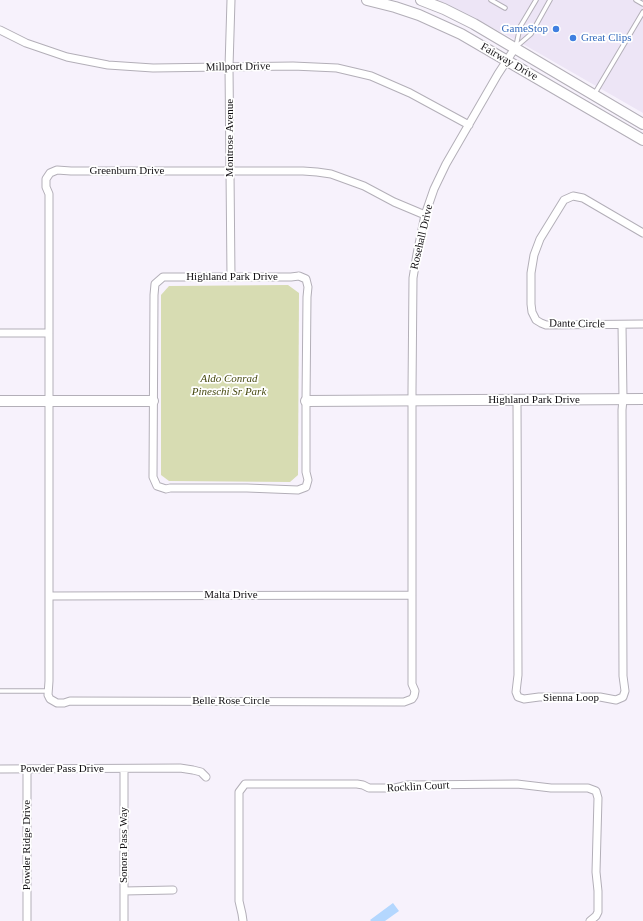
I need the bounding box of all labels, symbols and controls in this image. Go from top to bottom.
place label: GameStop [502,22,548,36]
marker: GameStop [551,24,561,34]
place label: Great Clips [581,31,631,45]
marker: Great Clips [568,33,578,43]
street label: Fairway Drive [478,40,540,84]
street label: Millport Drive [206,60,270,74]
street label: Montrose Avenue [223,99,237,177]
street label: Greenburn Drive [90,164,164,178]
street label: Rosehall Drive [408,203,436,271]
street label: Highland Park Drive [186,270,278,284]
street label: Dante Circle [549,317,605,331]
park label: Aldo Conrad Pineschi Sr Park [192,372,266,398]
street label: Highland Park Drive [488,393,580,407]
street label: Malta Drive [204,588,258,602]
street label: Sienna Loop [543,691,599,705]
street label: Belle Rose Circle [192,694,270,708]
street label: Powder Pass Drive [20,762,104,776]
street label: Rocklin Court [386,779,450,795]
street label: Powder Ridge Drive [20,800,34,890]
street label: Sonora Pass Way [117,807,131,883]

